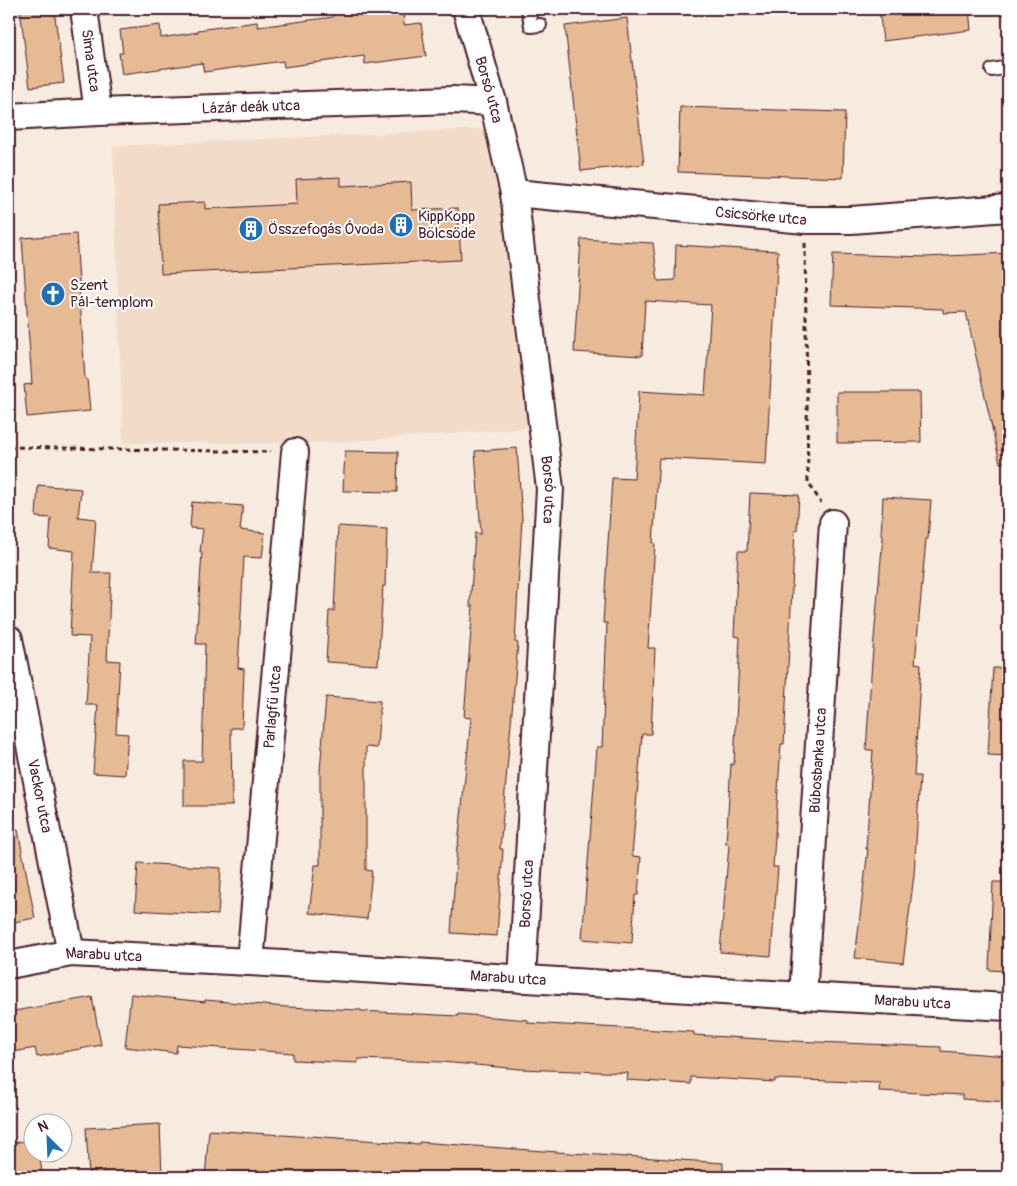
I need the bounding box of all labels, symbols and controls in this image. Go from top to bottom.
street label: Sima utca [77,28,105,93]
street label: Borsó utca [471,54,507,125]
street label: Lázár deák utca [201,96,300,118]
street label: Csicsörke utca [714,202,807,230]
place label: KippKopp Bölcsőde [418,207,476,243]
building icon: KippKopp Bölcsőde [388,212,414,238]
building icon: Összefogás Óvoda [238,216,264,242]
place label: Összefogás Óvoda [268,220,384,239]
place label: Szent Pál-templom [70,276,153,312]
church icon: Szent Pál-templom [40,281,66,307]
street label: Borsó utca [537,455,560,524]
street label: Parlagfű utca [259,665,286,749]
street label: Búbosbanka utca [805,707,831,814]
street label: Vackor utca [23,757,57,834]
street label: Borsó utca [516,859,538,929]
street label: Marabu utca [64,943,143,966]
street label: Marabu utca [469,966,547,990]
street label: Marabu utca [874,990,951,1013]
north arrow [22,1114,72,1164]
text: N [35,1117,51,1136]

